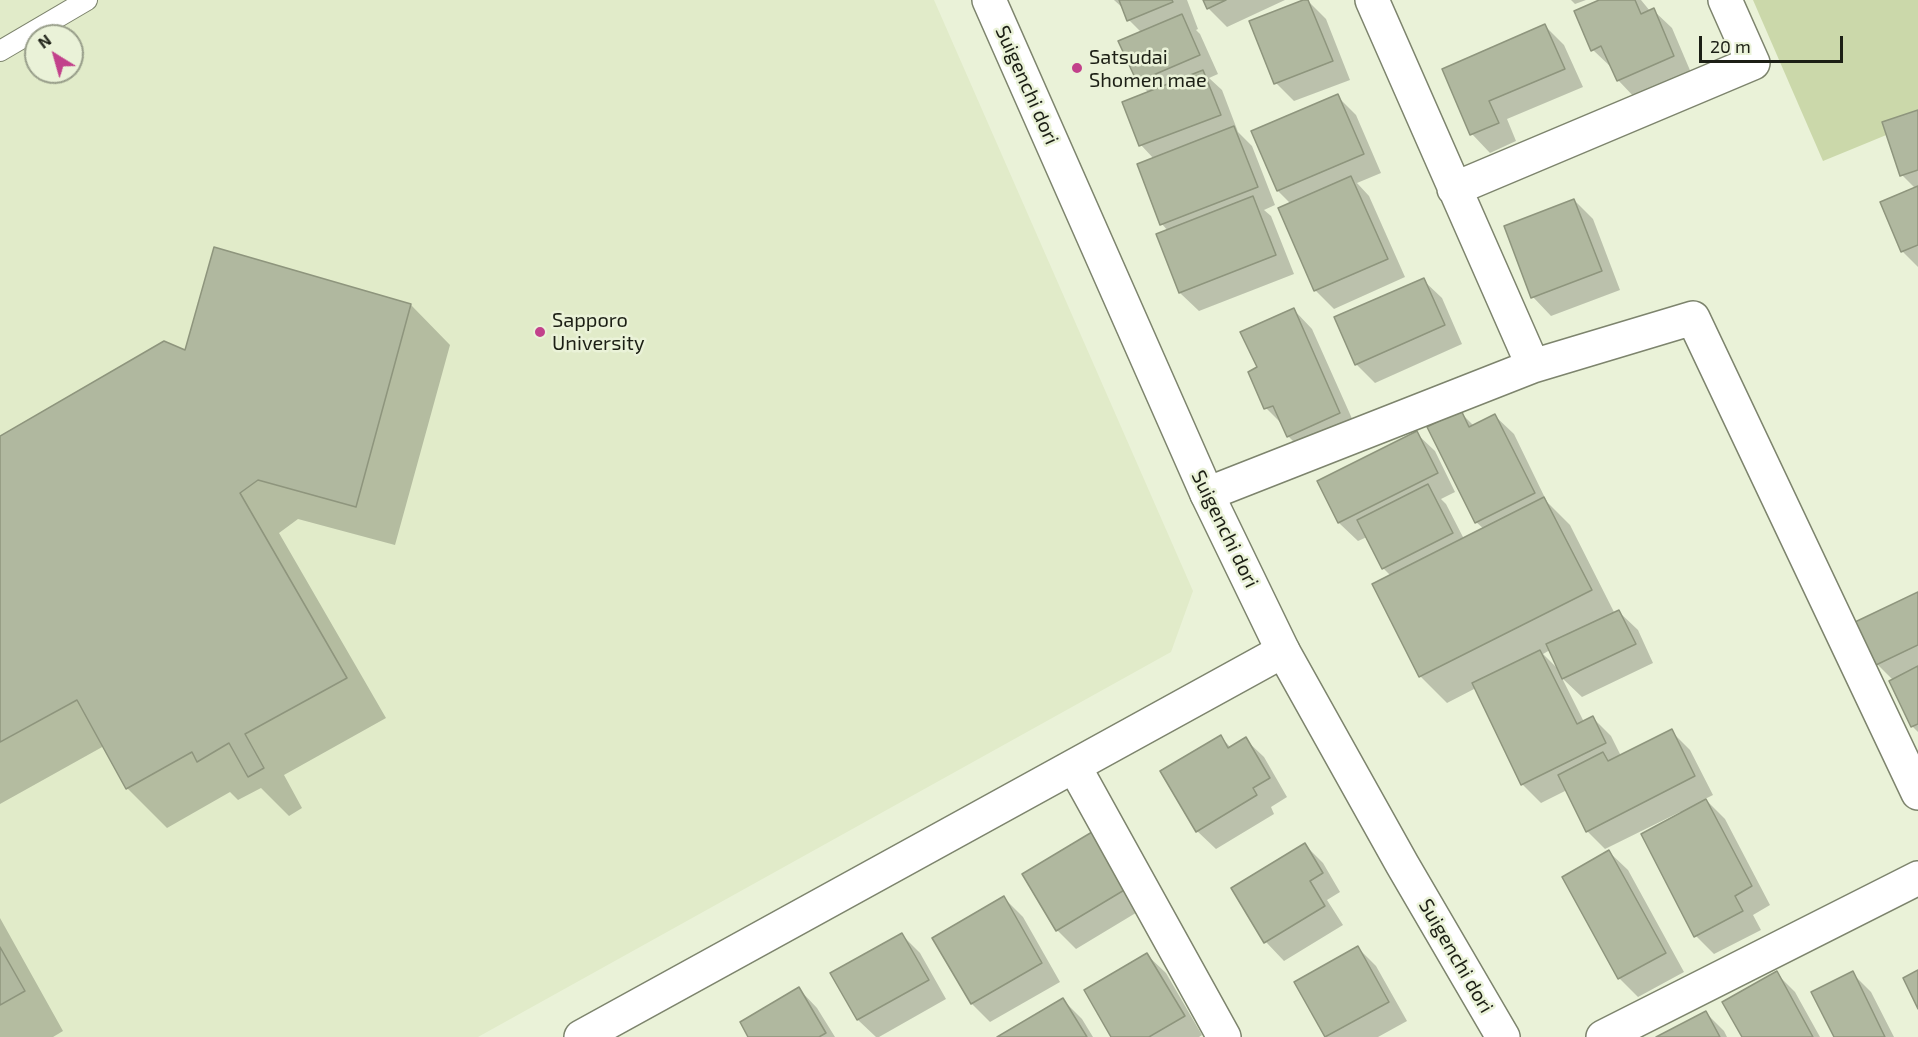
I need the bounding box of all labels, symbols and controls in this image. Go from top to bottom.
street label: Suigenchi dori [990,22,1064,148]
north arrow [24,24,84,84]
scale bar [1702,24,1846,62]
text: N [34,30,54,52]
text: 20 m [1710,35,1751,57]
place label: Satsudai Shomen mae [1089,45,1207,92]
marker: Satsudai Shomen mae [1070,61,1084,75]
place label: Sapporo University [552,308,644,355]
marker: Sapporo University [533,325,547,339]
street label: Suigenchi dori [1186,466,1264,592]
street label: Suigenchi dori [1414,895,1498,1017]

